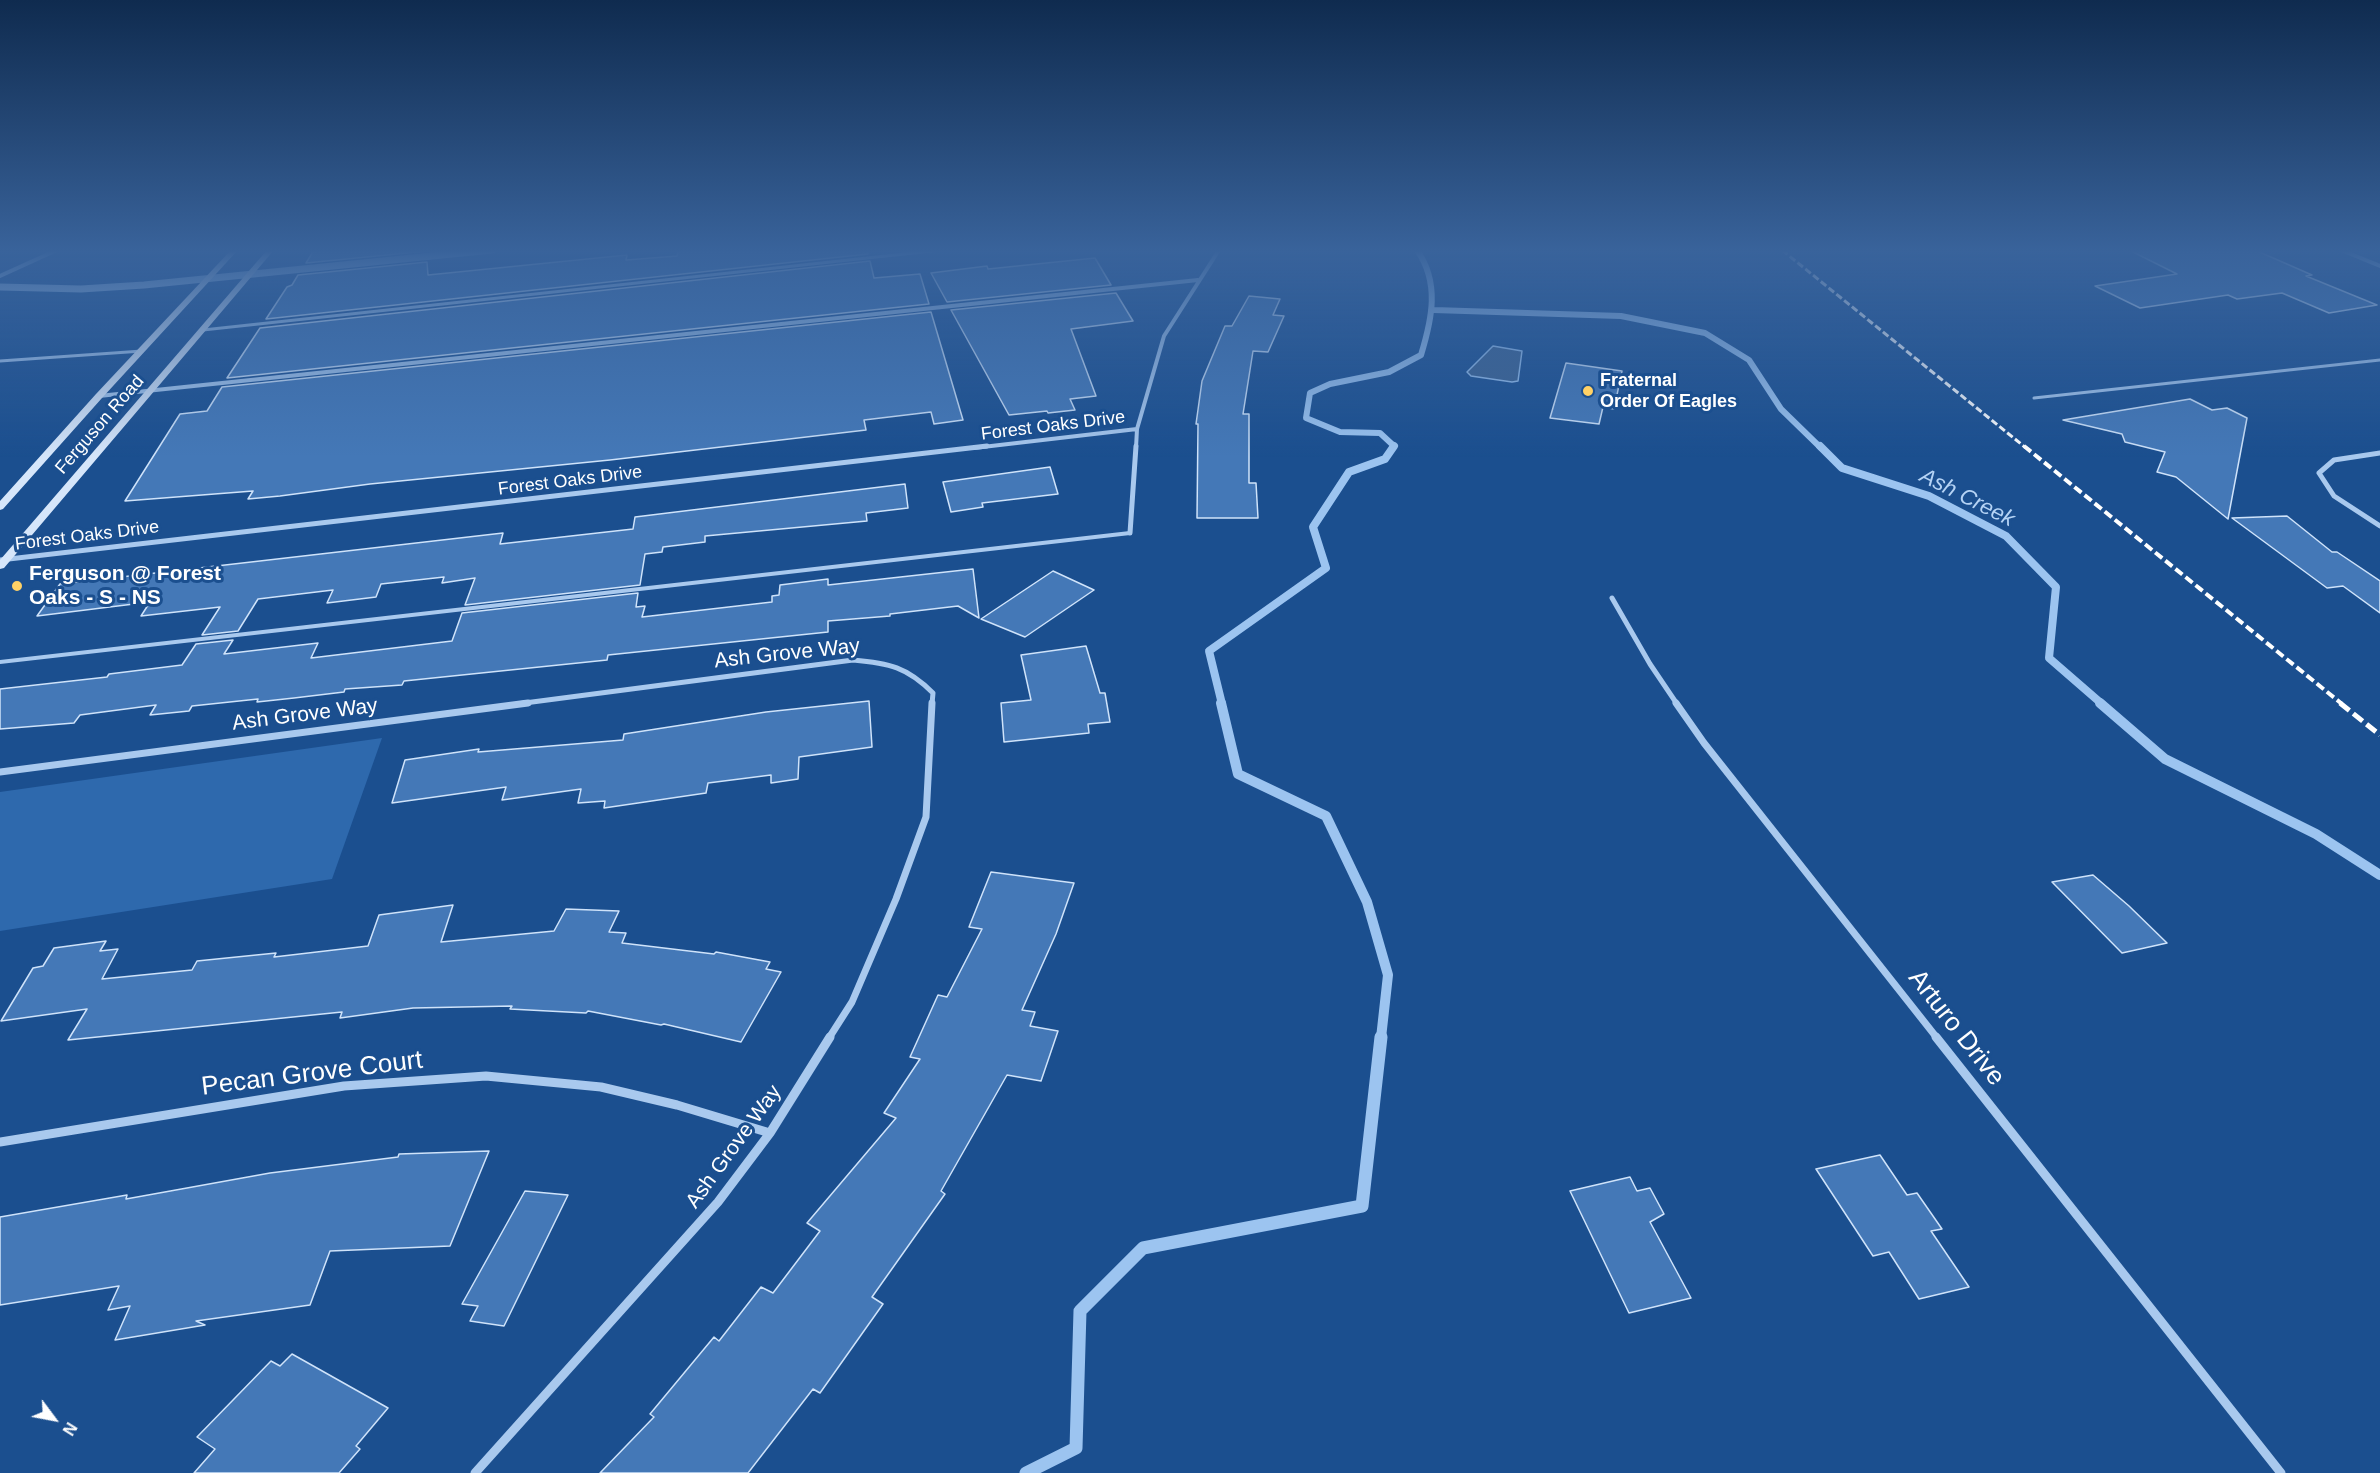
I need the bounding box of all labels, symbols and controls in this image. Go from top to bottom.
place label: Fraternal Order Of Eagles [1600,370,1737,412]
street label: Ferguson Road [51,371,149,479]
marker: Fraternal Order Of Eagles [1581,384,1595,398]
street label: Forest Oaks Drive [980,406,1126,446]
street label: Forest Oaks Drive [497,461,643,501]
water label: Ash Creek [1915,463,2019,533]
street label: Forest Oaks Drive [14,516,160,556]
place label: Ferguson @ Forest Oaks - S - NS [29,561,221,611]
marker: Ferguson @ Forest Oaks - S - NS [10,579,24,593]
street label: Ash Grove Way [713,634,861,674]
street label: Ash Grove Way [231,694,379,736]
street label: Arturo Drive [1901,964,2011,1092]
street label: Pecan Grove Court [200,1045,424,1103]
street label: Ash Grove Way [681,1080,787,1214]
north arrow [24,1389,84,1449]
text: N [59,1419,80,1438]

